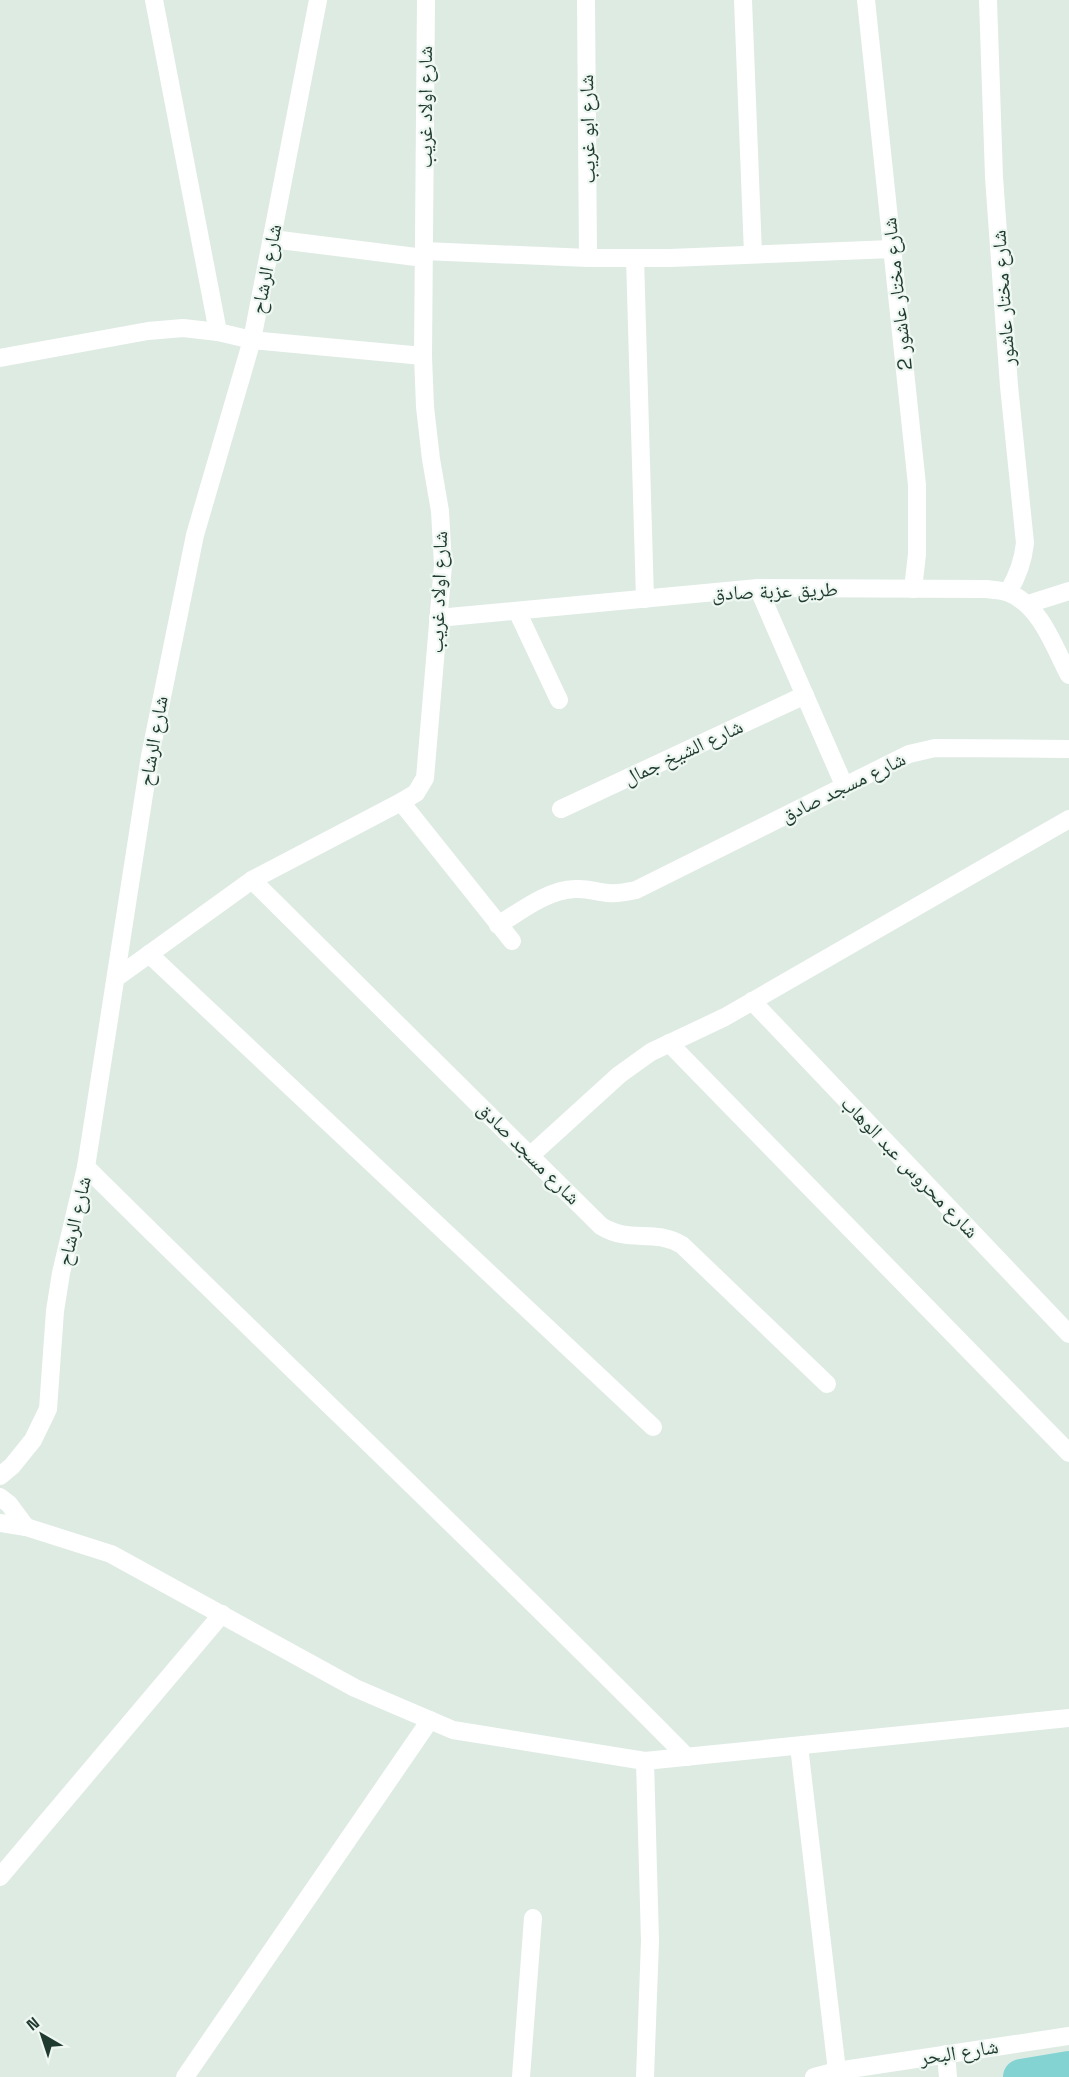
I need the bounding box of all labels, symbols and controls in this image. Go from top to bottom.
street label: شارع اولاد غريب [412,46,438,168]
street label: شارع ابو غريب [573,74,601,184]
street label: شارع مختار عاشور 2 [876,216,918,372]
street label: شارع الرشاح [245,222,287,316]
street label: شارع مختار عاشور [985,229,1021,368]
street label: شارع اولاد غريب [423,530,453,654]
street label: طريق عزبة صادق [712,576,838,606]
street label: شارع الرشاح [132,694,174,788]
street label: شارع الشيخ جمال [619,713,747,791]
street label: شارع مسجد صادق [776,746,910,828]
street label: شارع محروس عبد الوهاب [835,1090,985,1244]
street label: شارع مسجد صادق [472,1096,586,1210]
street label: شارع الرشاح [51,1174,97,1268]
north arrow [12,2005,72,2065]
text: N [22,2012,44,2035]
street label: شارع البحر [917,2033,1000,2071]

